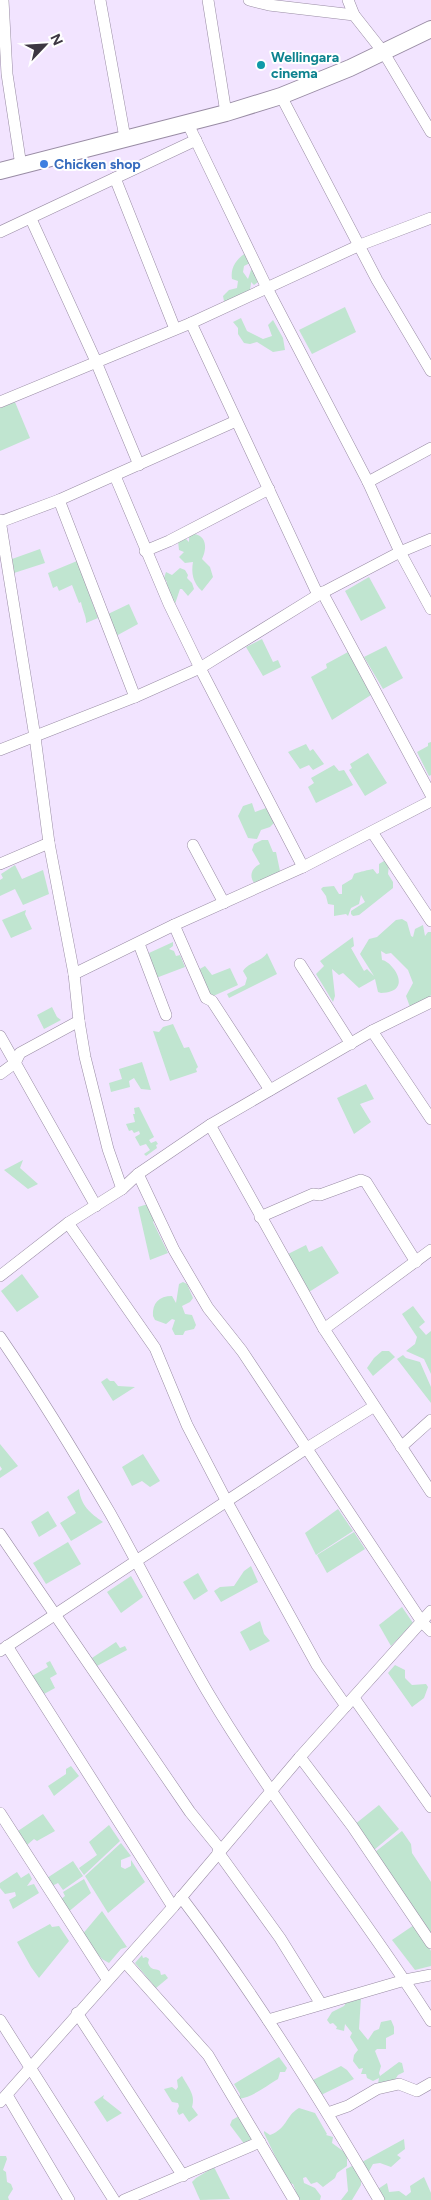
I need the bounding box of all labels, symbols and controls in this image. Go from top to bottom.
north arrow [20,20,70,70]
text: N [46,31,66,48]
place label: Wellingara cinema [271,49,339,82]
marker: Wellingara cinema [255,59,267,71]
place label: Chicken shop [54,156,141,173]
marker: Chicken shop [38,158,50,170]

